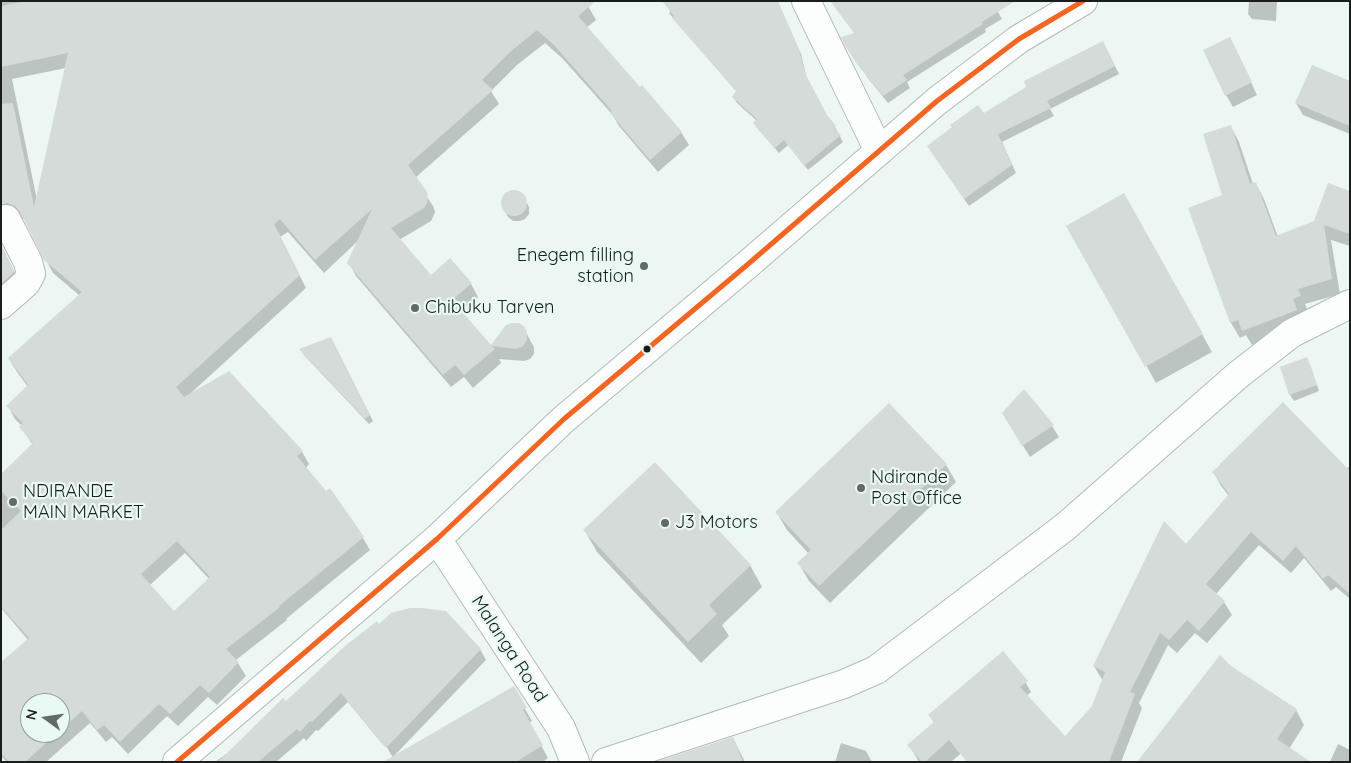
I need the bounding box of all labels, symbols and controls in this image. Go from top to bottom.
place label: Enegem filling station [517,245,634,288]
marker: Enegem filling station [638,260,650,272]
place label: Chibuku Tarven [425,297,554,319]
marker: Chibuku Tarven [409,302,421,314]
unlabelled marker [642,344,652,354]
place label: Ndirande Post Office [871,467,962,509]
place label: NDIRANDE MAIN MARKET [23,481,144,524]
marker: Ndirande Post Office [855,482,867,494]
marker: NDIRANDE MAIN MARKET [7,496,19,508]
place label: J3 Motors [675,512,758,534]
marker: J3 Motors [659,517,671,529]
street label: Malanga Road [466,592,552,706]
north arrow [20,693,70,743]
text: N [21,707,41,722]

